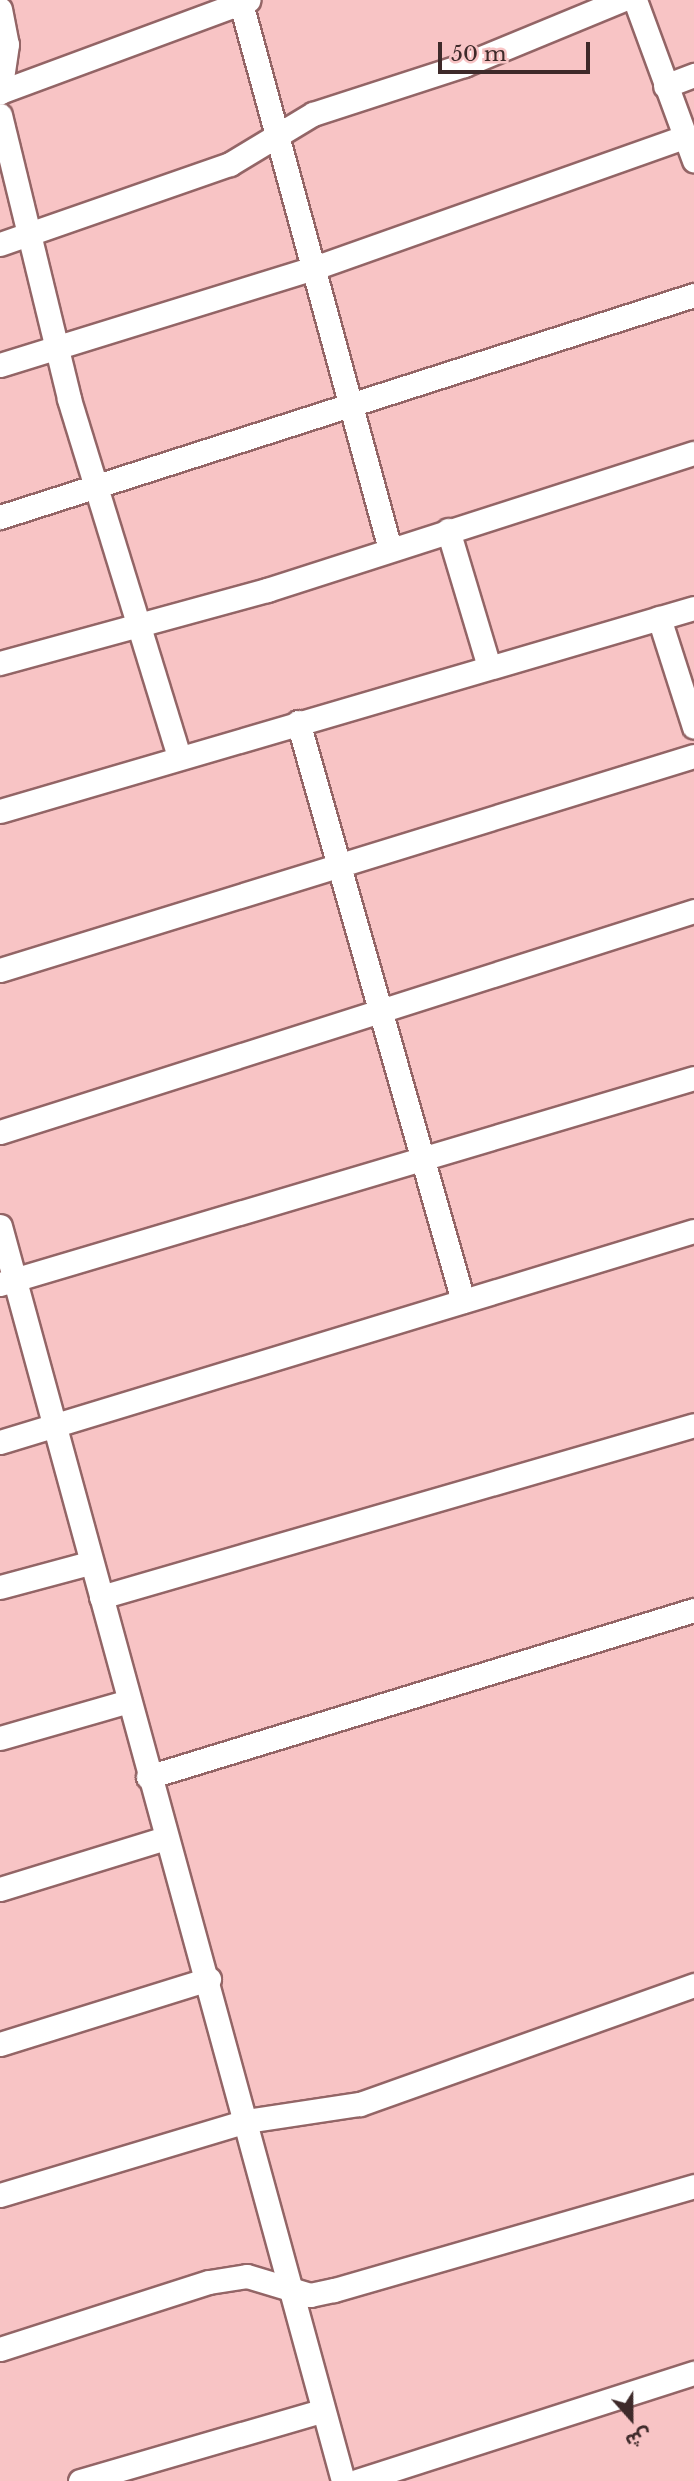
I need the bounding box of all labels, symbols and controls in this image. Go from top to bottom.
scale bar [442,28,594,72]
text: 50 m [451,41,506,67]
north arrow [596,2383,666,2453]
text: ش [622,2423,655,2453]

